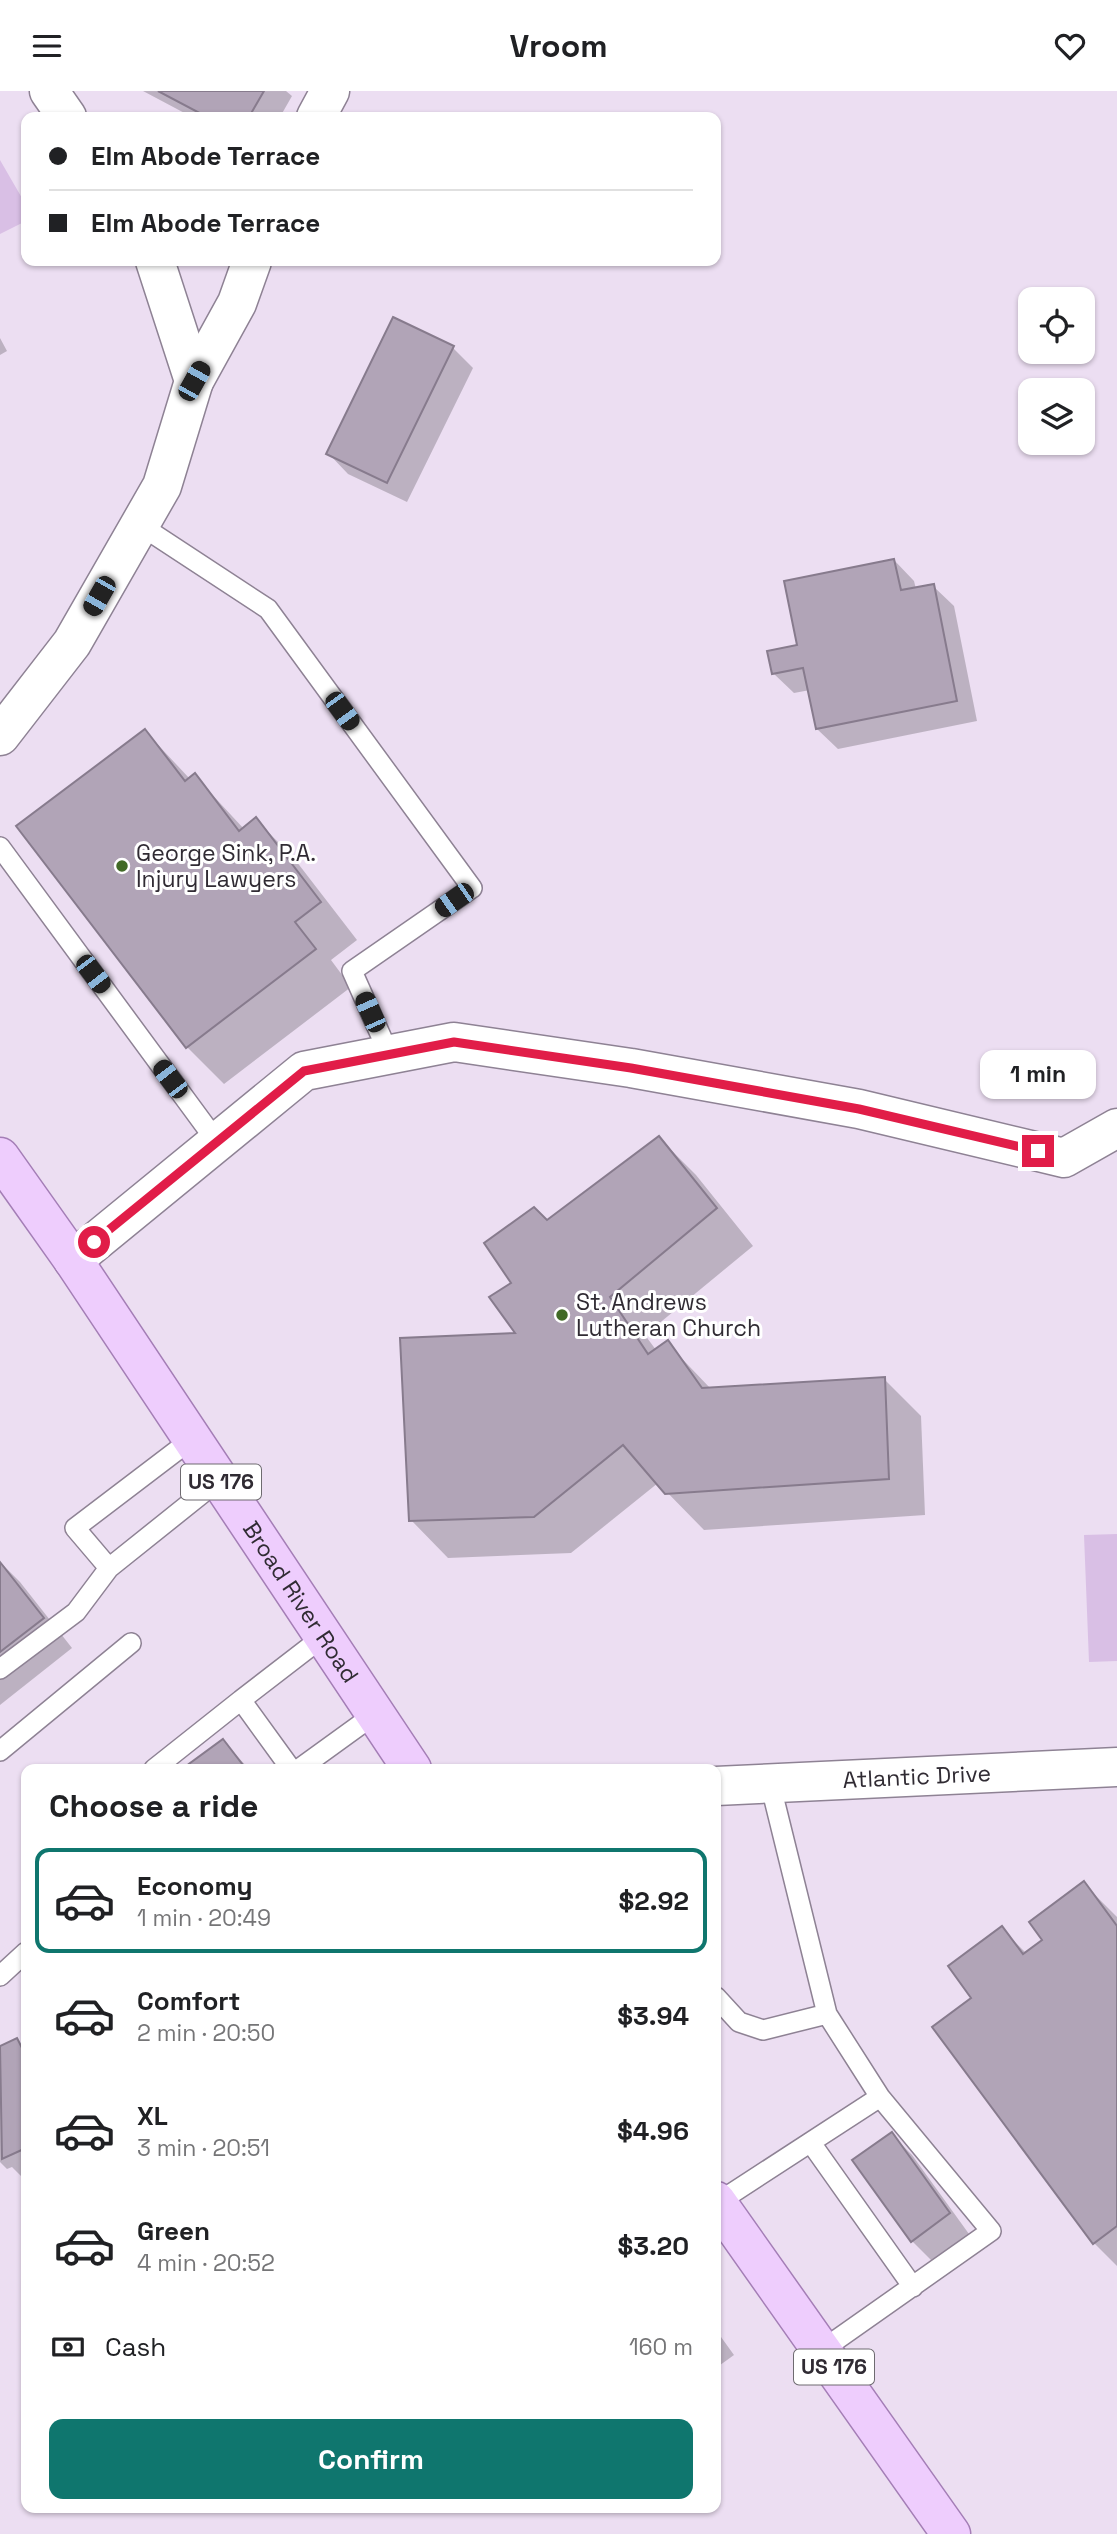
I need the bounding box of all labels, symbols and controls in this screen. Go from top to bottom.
text: Vroom [509,26,608,66]
icon: menu [28,27,66,65]
icon: heart [1051,27,1089,65]
text: Elm Abode Terrace [91,139,320,173]
text: Elm Abode Terrace [91,206,320,240]
map controls [1018,287,1095,455]
button: locate [1018,287,1095,364]
car [175,358,214,404]
button: layers [1018,378,1095,455]
car [80,573,119,619]
car [322,688,363,734]
place label: George Sink, P.A. Injury Lawyers [136,838,316,894]
marker: George Sink, P.A. Injury Lawyers [114,858,130,874]
car [431,879,478,921]
car [72,951,115,997]
car [352,989,389,1035]
callout: 1 min [980,1049,1096,1098]
car [149,1056,192,1102]
text: 1 min [1010,1059,1066,1089]
route end [1022,1135,1054,1167]
route start [78,1226,110,1258]
place label: St. Andrews Lutheran Church [576,1287,761,1343]
marker: St. Andrews Lutheran Church [554,1307,570,1323]
road number: US 176 [181,1465,261,1499]
street label: Broad River Road [236,1515,365,1688]
street label: Atlantic Drive [842,1758,992,1795]
text: Choose a ride [49,1786,259,1826]
icon: car [53,1869,116,1932]
text: Economy [137,1869,253,1903]
text: $2.92 [619,1884,689,1918]
text: 1 min · 20:49 [137,1903,271,1933]
icon: car [53,1984,116,2047]
text: Comfort [137,1984,240,2018]
text: $3.94 [617,1999,689,2033]
text: 2 min · 20:50 [137,2018,275,2048]
icon: car [53,2099,116,2162]
text: XL [137,2099,168,2133]
text: $4.96 [617,2114,689,2148]
text: 3 min · 20:51 [137,2133,270,2163]
icon: car [53,2214,116,2277]
text: Green [137,2214,210,2248]
text: $3.20 [617,2229,689,2263]
text: 4 min · 20:52 [137,2248,275,2278]
icon: cash [49,2328,87,2366]
text: Cash [105,2330,166,2364]
text: 160 m [629,2332,693,2362]
road number: US 176 [794,2349,874,2385]
button: Confirm [49,2419,693,2499]

